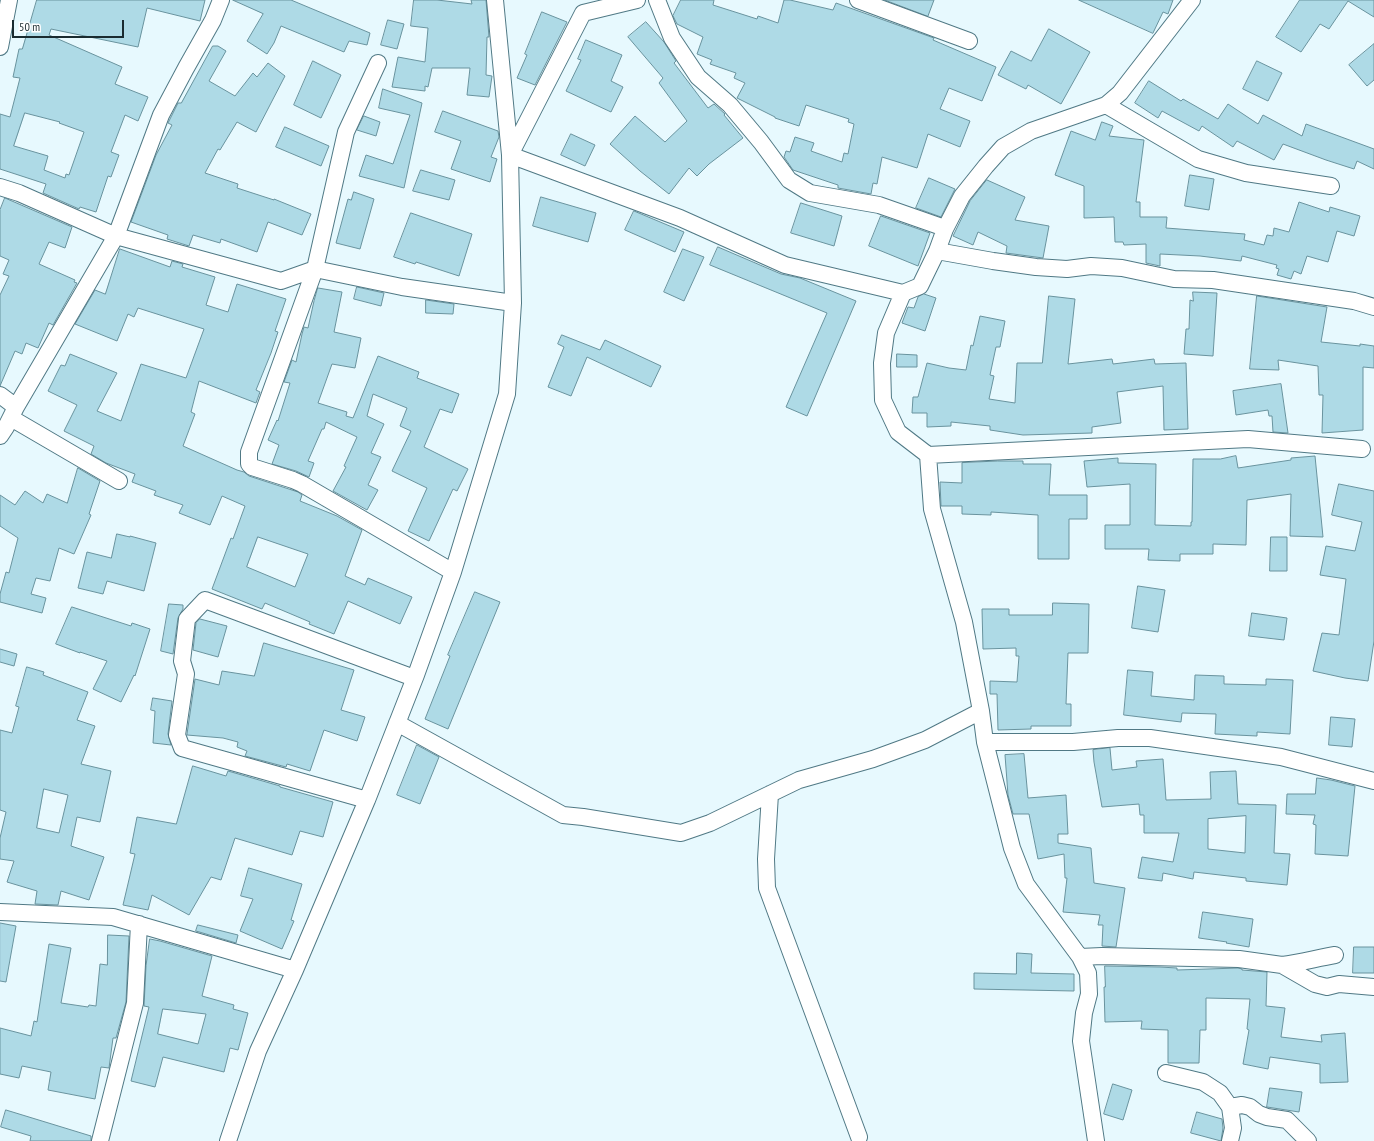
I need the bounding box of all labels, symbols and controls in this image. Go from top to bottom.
scale bar [14,12,126,38]
text: 50 m [19,19,40,34]

